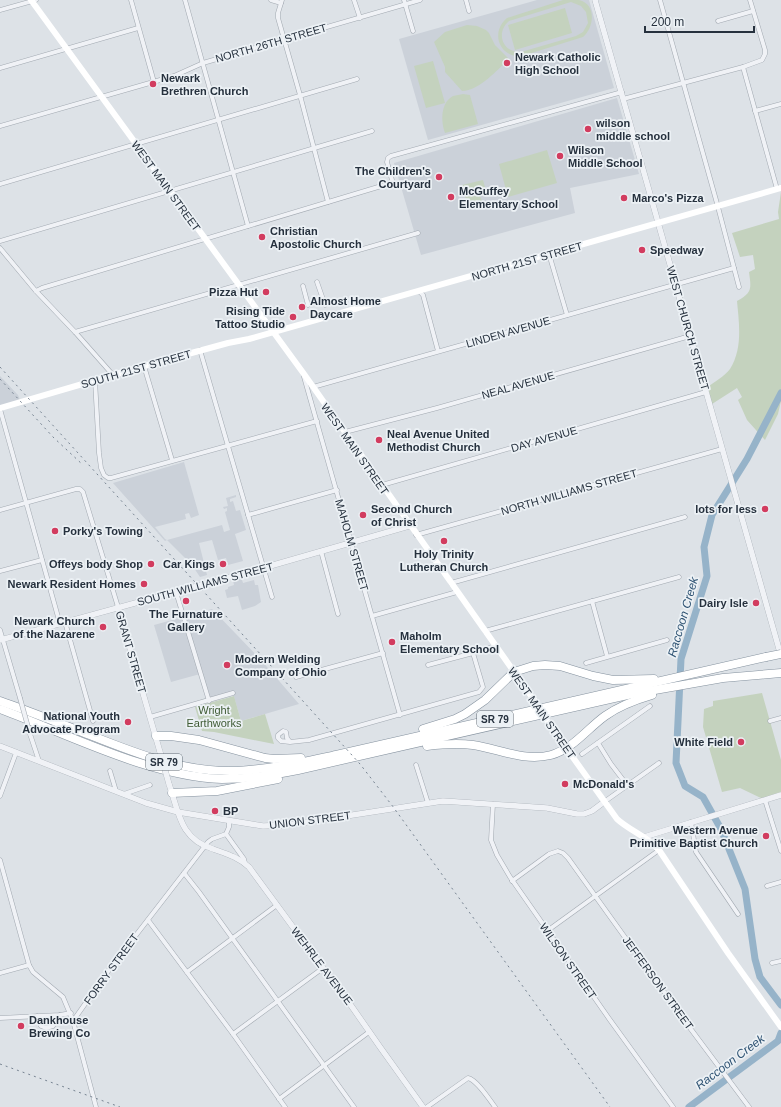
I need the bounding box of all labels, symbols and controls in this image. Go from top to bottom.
scale bar [645,8,754,34]
text: 200 m [651,15,684,29]
street label: NORTH 26TH STREET [214,21,328,65]
place label: Newark Catholic High School [515,51,601,76]
marker: Newark Catholic High School [502,58,512,68]
place label: Newark Brethren Church [161,72,249,97]
marker: Newark Brethren Church [148,79,158,89]
place label: wilson middle school [595,117,670,142]
marker: wilson middle school [583,124,593,134]
street label: WEST MAIN STREET [129,139,203,234]
place label: Wilson Middle School [568,144,643,169]
marker: Wilson Middle School [555,151,565,161]
place label: The Children's Courtyard [355,165,431,190]
marker: The Children's Courtyard [434,172,444,182]
place label: McGuffey Elementary School [459,185,558,210]
marker: McGuffey Elementary School [446,192,456,202]
place label: Marco's Pizza [632,192,705,204]
marker: Marco's Pizza [619,193,629,203]
place label: Christian Apostolic Church [270,225,362,250]
marker: Christian Apostolic Church [257,232,267,242]
street label: NORTH 21ST STREET [470,239,584,283]
place label: Speedway [650,244,705,256]
marker: Speedway [637,245,647,255]
street label: WEST CHURCH STREET [664,264,712,392]
place label: Pizza Hut [209,286,258,298]
marker: Pizza Hut [261,287,271,297]
place label: Almost Home Daycare [310,295,381,320]
marker: Almost Home Daycare [297,302,307,312]
place label: Rising Tide Tattoo Studio [215,305,285,330]
marker: Rising Tide Tattoo Studio [288,312,298,322]
street label: LINDEN AVENUE [464,314,552,350]
street label: SOUTH 21ST STREET [80,347,193,390]
street label: NEAL AVENUE [480,369,556,401]
street label: WEST MAIN STREET [319,401,391,497]
street label: DAY AVENUE [509,424,579,454]
place label: Neal Avenue United Methodist Church [387,428,490,453]
marker: Neal Avenue United Methodist Church [374,435,384,445]
street label: NORTH WILLIAMS STREET [500,467,639,517]
street label: MAHOLM STREET [333,498,371,592]
place label: Second Church of Christ [371,503,453,528]
place label: lots for less [695,503,757,515]
marker: lots for less [760,504,770,514]
marker: Second Church of Christ [358,510,368,520]
place label: Porky's Towing [63,525,143,537]
marker: Porky's Towing [50,526,60,536]
marker: Holy Trinity Lutheran Church [439,536,449,546]
place label: Holy Trinity Lutheran Church [400,548,489,573]
place label: Offeys body Shop [49,558,143,570]
place label: Car Kings [163,558,215,570]
marker: Offeys body Shop [146,559,156,569]
marker: Car Kings [218,559,228,569]
street label: SOUTH WILLIAMS STREET [136,560,275,608]
water label: Raccoon Creek [665,574,701,659]
place label: Newark Resident Homes [8,578,136,590]
marker: Newark Resident Homes [139,579,149,589]
marker: The Furnature Gallery [181,596,191,606]
place label: Dairy Isle [699,597,748,609]
marker: Dairy Isle [751,598,761,608]
place label: The Furnature Gallery [149,608,223,633]
street label: GRANT STREET [114,610,149,695]
place label: Newark Church of the Nazarene [13,615,95,640]
marker: Newark Church of the Nazarene [98,622,108,632]
place label: Maholm Elementary School [400,630,499,655]
marker: Maholm Elementary School [387,637,397,647]
place label: Modern Welding Company of Ohio [235,653,327,678]
marker: Modern Welding Company of Ohio [222,660,232,670]
street label: WEST MAIN STREET [506,665,578,761]
park label: Wright Earthworks [186,704,242,729]
place label: National Youth Advocate Program [22,710,120,735]
road number: SR 79 [477,711,513,727]
marker: National Youth Advocate Program [123,717,133,727]
place label: White Field [674,736,733,748]
marker: White Field [736,737,746,747]
road number: SR 79 [146,754,182,770]
place label: McDonald's [573,778,634,790]
marker: McDonald's [560,779,570,789]
place label: BP [223,805,238,817]
marker: BP [210,806,220,816]
street label: UNION STREET [269,809,352,831]
place label: Western Avenue Primitive Baptist Church [630,824,758,849]
marker: Western Avenue Primitive Baptist Church [761,831,771,841]
street label: WILSON STREET [537,921,599,1001]
street label: WEHRLE AVENUE [289,925,355,1007]
street label: FORRY STREET [81,931,141,1007]
street label: JEFFERSON STREET [620,934,696,1032]
place label: Dankhouse Brewing Co [29,1014,90,1039]
marker: Dankhouse Brewing Co [16,1021,26,1031]
water label: Raccoon Creek [693,1031,768,1092]

